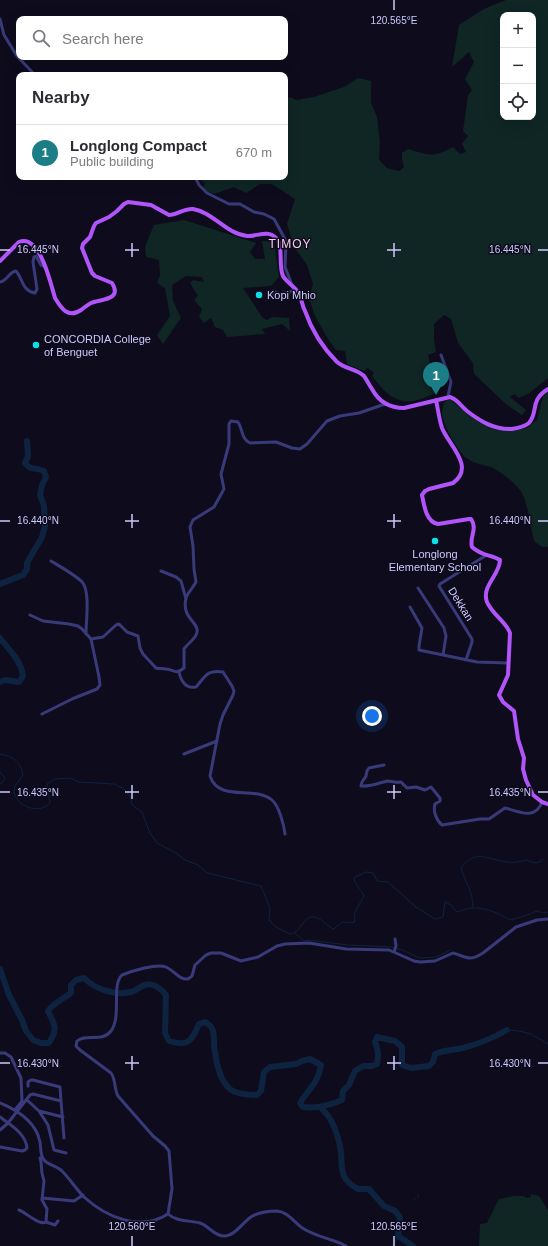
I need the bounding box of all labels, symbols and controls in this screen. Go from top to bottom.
map controls [500,12,536,120]
button: + [500,12,536,48]
text: 120.565°E [371,15,418,26]
search box [16,16,288,60]
icon: search [30,27,52,49]
text: Search here [62,30,144,47]
button: − [500,48,536,84]
button: locate [500,84,536,120]
text: Nearby [32,88,90,107]
text: Longlong Compact [70,137,207,154]
text: 1 [41,145,49,160]
text: 670 m [236,145,272,160]
text: Public building [70,154,154,169]
district label: TIMOY [269,237,312,251]
text: 16.445°N [17,244,59,255]
text: 16.445°N [489,244,531,255]
place label: Kopi Mhio [267,289,316,301]
marker: Kopi Mhio [254,290,264,300]
place label: CONCORDIA College of Benguet [44,333,151,358]
marker: CONCORDIA College of Benguet [31,340,41,350]
pin: 1 [423,362,449,395]
text: 16.440°N [17,515,59,526]
text: 16.440°N [489,515,531,526]
marker: Longlong Elementary School [430,536,440,546]
place label: Longlong Elementary School [389,548,481,573]
street label: Dekkan [446,585,476,623]
your location [362,706,382,726]
text: 16.435°N [17,787,59,798]
text: 16.435°N [489,787,531,798]
text: 16.430°N [17,1058,59,1069]
text: 16.430°N [489,1058,531,1069]
text: 120.560°E [109,1221,156,1232]
text: 120.565°E [371,1221,418,1232]

